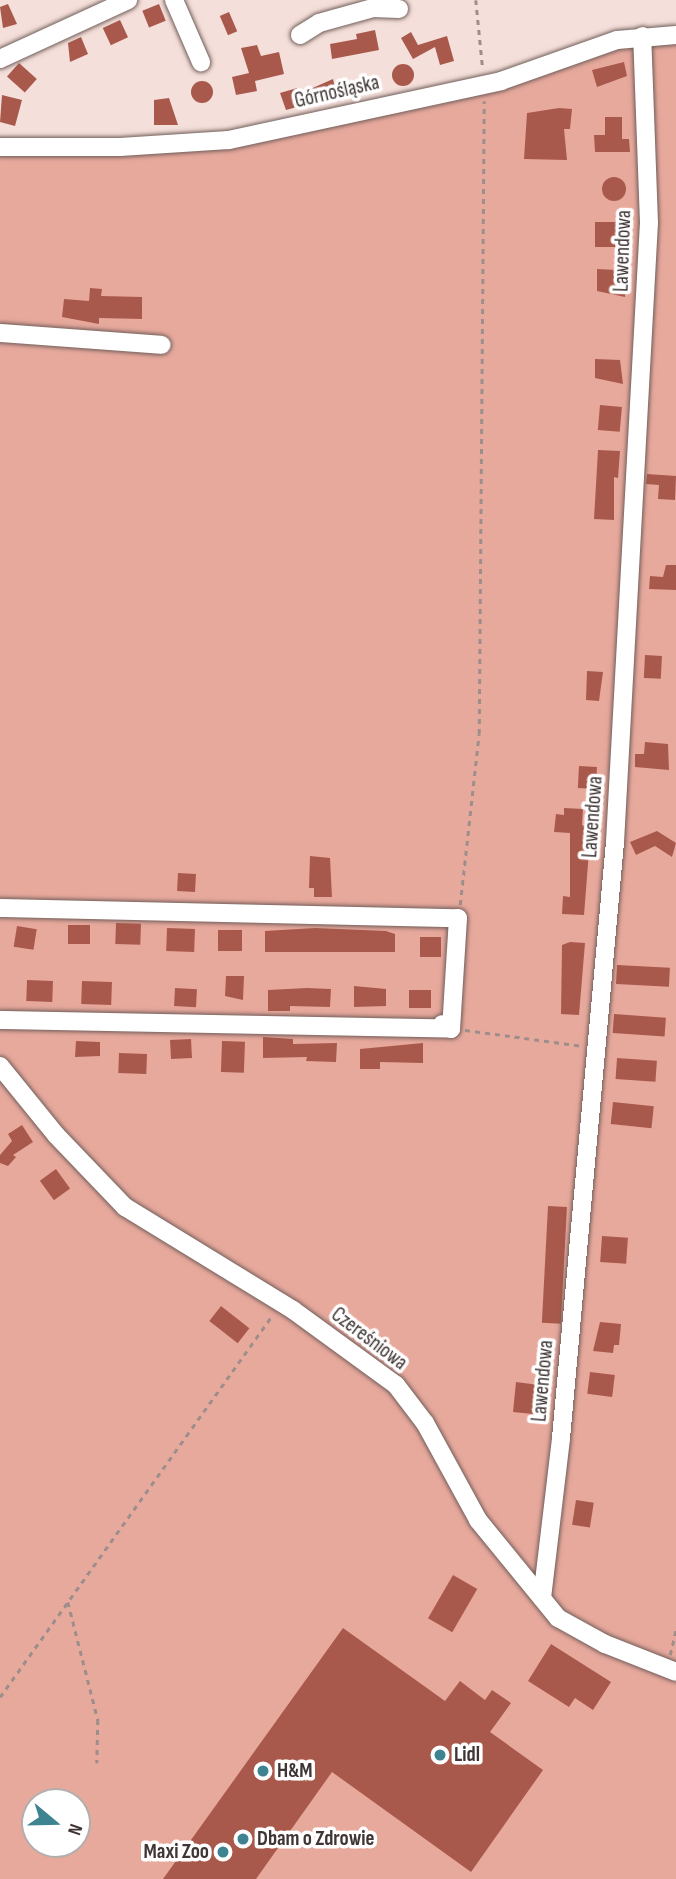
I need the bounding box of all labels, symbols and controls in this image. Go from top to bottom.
street label: Górnośląska [292,70,382,114]
street label: Lawendowa [609,210,637,292]
street label: Lawendowa [578,775,608,859]
street label: Czereśniowa [326,1302,412,1376]
street label: Lawendowa [527,1339,559,1423]
place label: Lidl [454,1742,480,1768]
marker: Lidl [432,1747,448,1763]
place label: H&M [277,1758,313,1784]
marker: H&M [255,1763,271,1779]
north arrow [21,1788,91,1858]
text: N [62,1821,87,1838]
place label: Dbam o Zdrowie [257,1826,375,1852]
marker: Dbam o Zdrowie [235,1831,251,1847]
place label: Maxi Zoo [144,1839,209,1865]
marker: Maxi Zoo [215,1844,231,1860]

